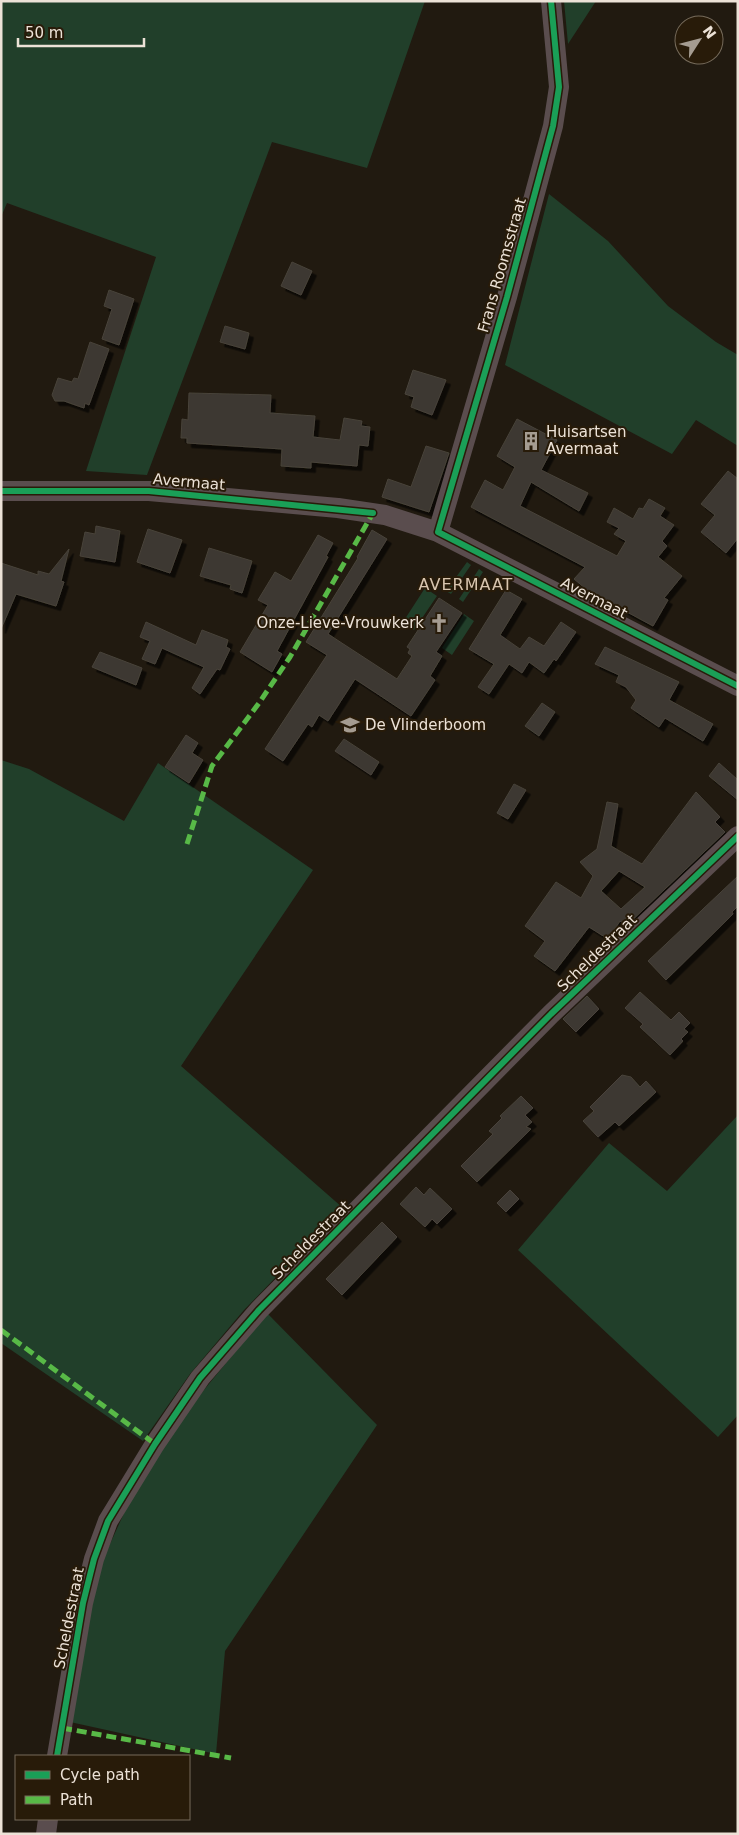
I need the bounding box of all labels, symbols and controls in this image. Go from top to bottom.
scale bar [18,15,144,47]
north arrow [674,15,724,65]
text: N [700,23,719,42]
text: 50 m [25,24,63,42]
street label: Frans Roomsstraat [474,195,530,335]
place label: Huisartsen Avermaat [546,423,627,458]
building icon: Huisartsen Avermaat [520,430,542,452]
street label: Avermaat [152,470,226,494]
street label: Avermaat [558,574,630,622]
district label: AVERMAAT [419,575,513,594]
church icon: Onze-Lieve-Vrouwkerk [428,612,450,634]
place label: Onze-Lieve-Vrouwkerk [256,614,424,632]
school or university icon: De Vlinderboom [339,714,361,736]
place label: De Vlinderboom [365,716,486,734]
street label: Scheldestraat [553,910,641,995]
street label: Scheldestraat [268,1197,354,1283]
street label: Scheldestraat [50,1565,88,1671]
legend [15,1755,190,1820]
text: Cycle path [60,1766,140,1784]
text: Path [60,1791,93,1809]

